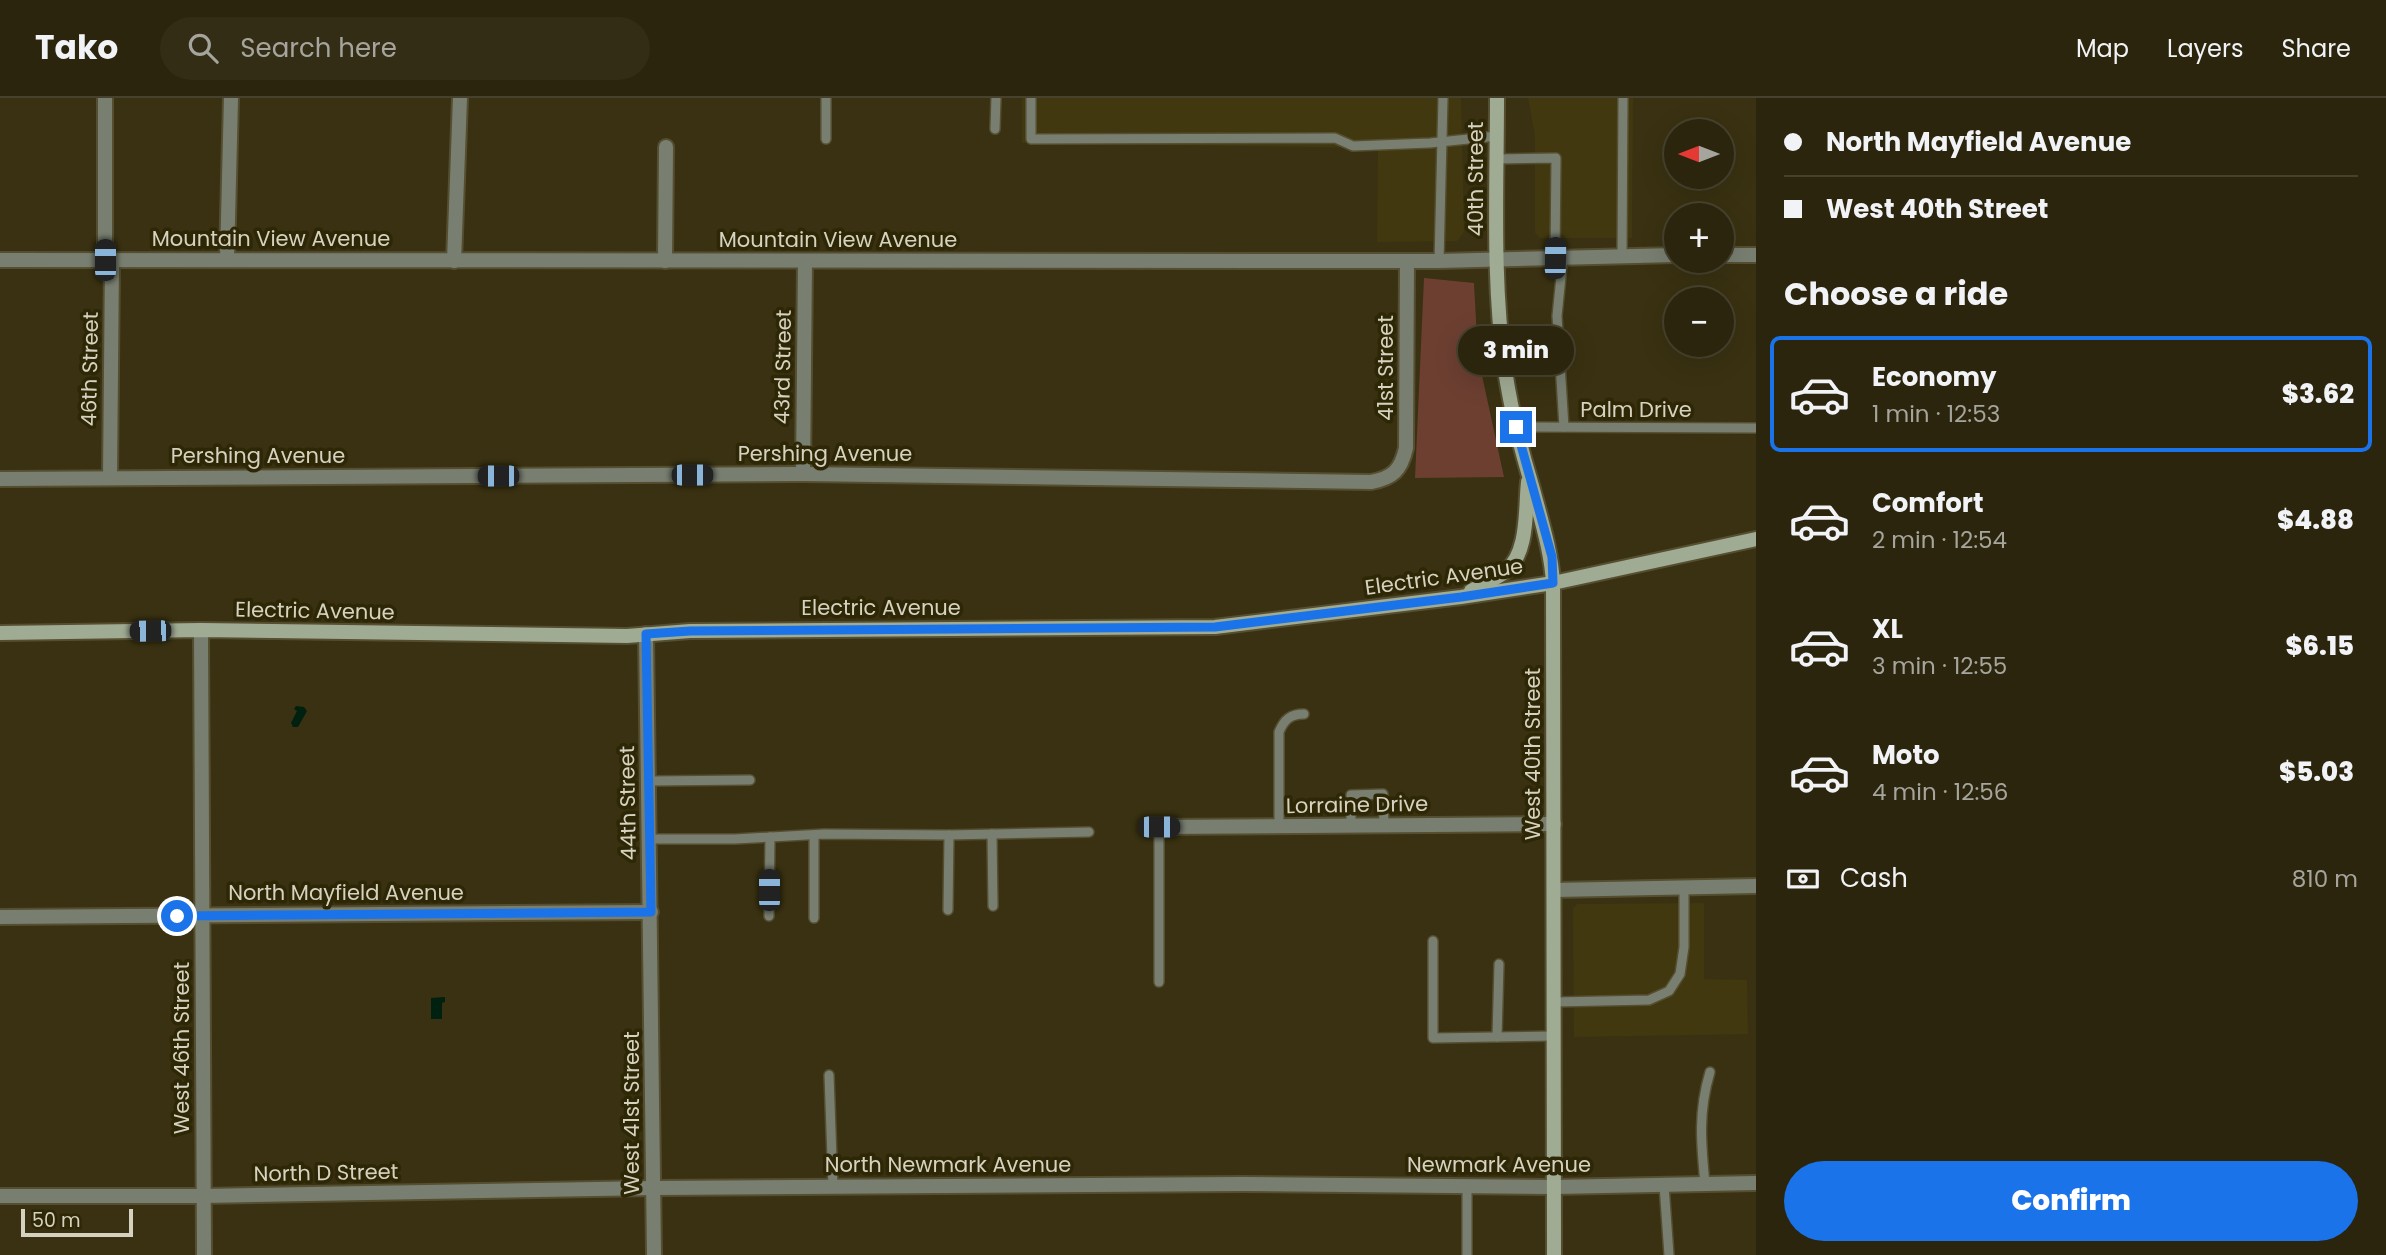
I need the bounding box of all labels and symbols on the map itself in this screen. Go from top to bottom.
north arrow [1664,119,1734,189]
street label: 40th Street [1461,122,1490,236]
street label: Mountain View Avenue [152,224,390,253]
street label: Mountain View Avenue [719,225,957,254]
car [1545,237,1566,279]
car [95,239,116,281]
street label: 43rd Street [767,309,798,425]
street label: 46th Street [74,311,105,427]
street label: 41st Street [1371,315,1400,421]
callout: 3 min [1458,326,1574,374]
street label: Palm Drive [1580,395,1692,424]
route end [1500,411,1532,443]
street label: Pershing Avenue [738,439,912,468]
street label: Pershing Avenue [171,441,345,470]
car [672,465,714,486]
car [478,466,520,487]
street label: Electric Avenue [1363,551,1525,602]
street label: Electric Avenue [801,593,961,622]
street label: Electric Avenue [235,595,395,626]
car [129,620,172,642]
street label: West 40th Street [1518,668,1547,840]
street label: 44th Street [612,745,643,861]
street label: Lorraine Drive [1286,789,1428,820]
car [1139,817,1181,838]
car [759,869,780,911]
street label: North Mayfield Avenue [228,878,464,907]
route start [161,900,193,932]
street label: West 46th Street [167,962,196,1134]
street label: West 41st Street [617,1031,646,1195]
street label: North Newmark Avenue [825,1150,1071,1179]
street label: Newmark Avenue [1407,1150,1591,1179]
street label: North D Street [253,1157,399,1188]
scale bar [21,1206,133,1238]

